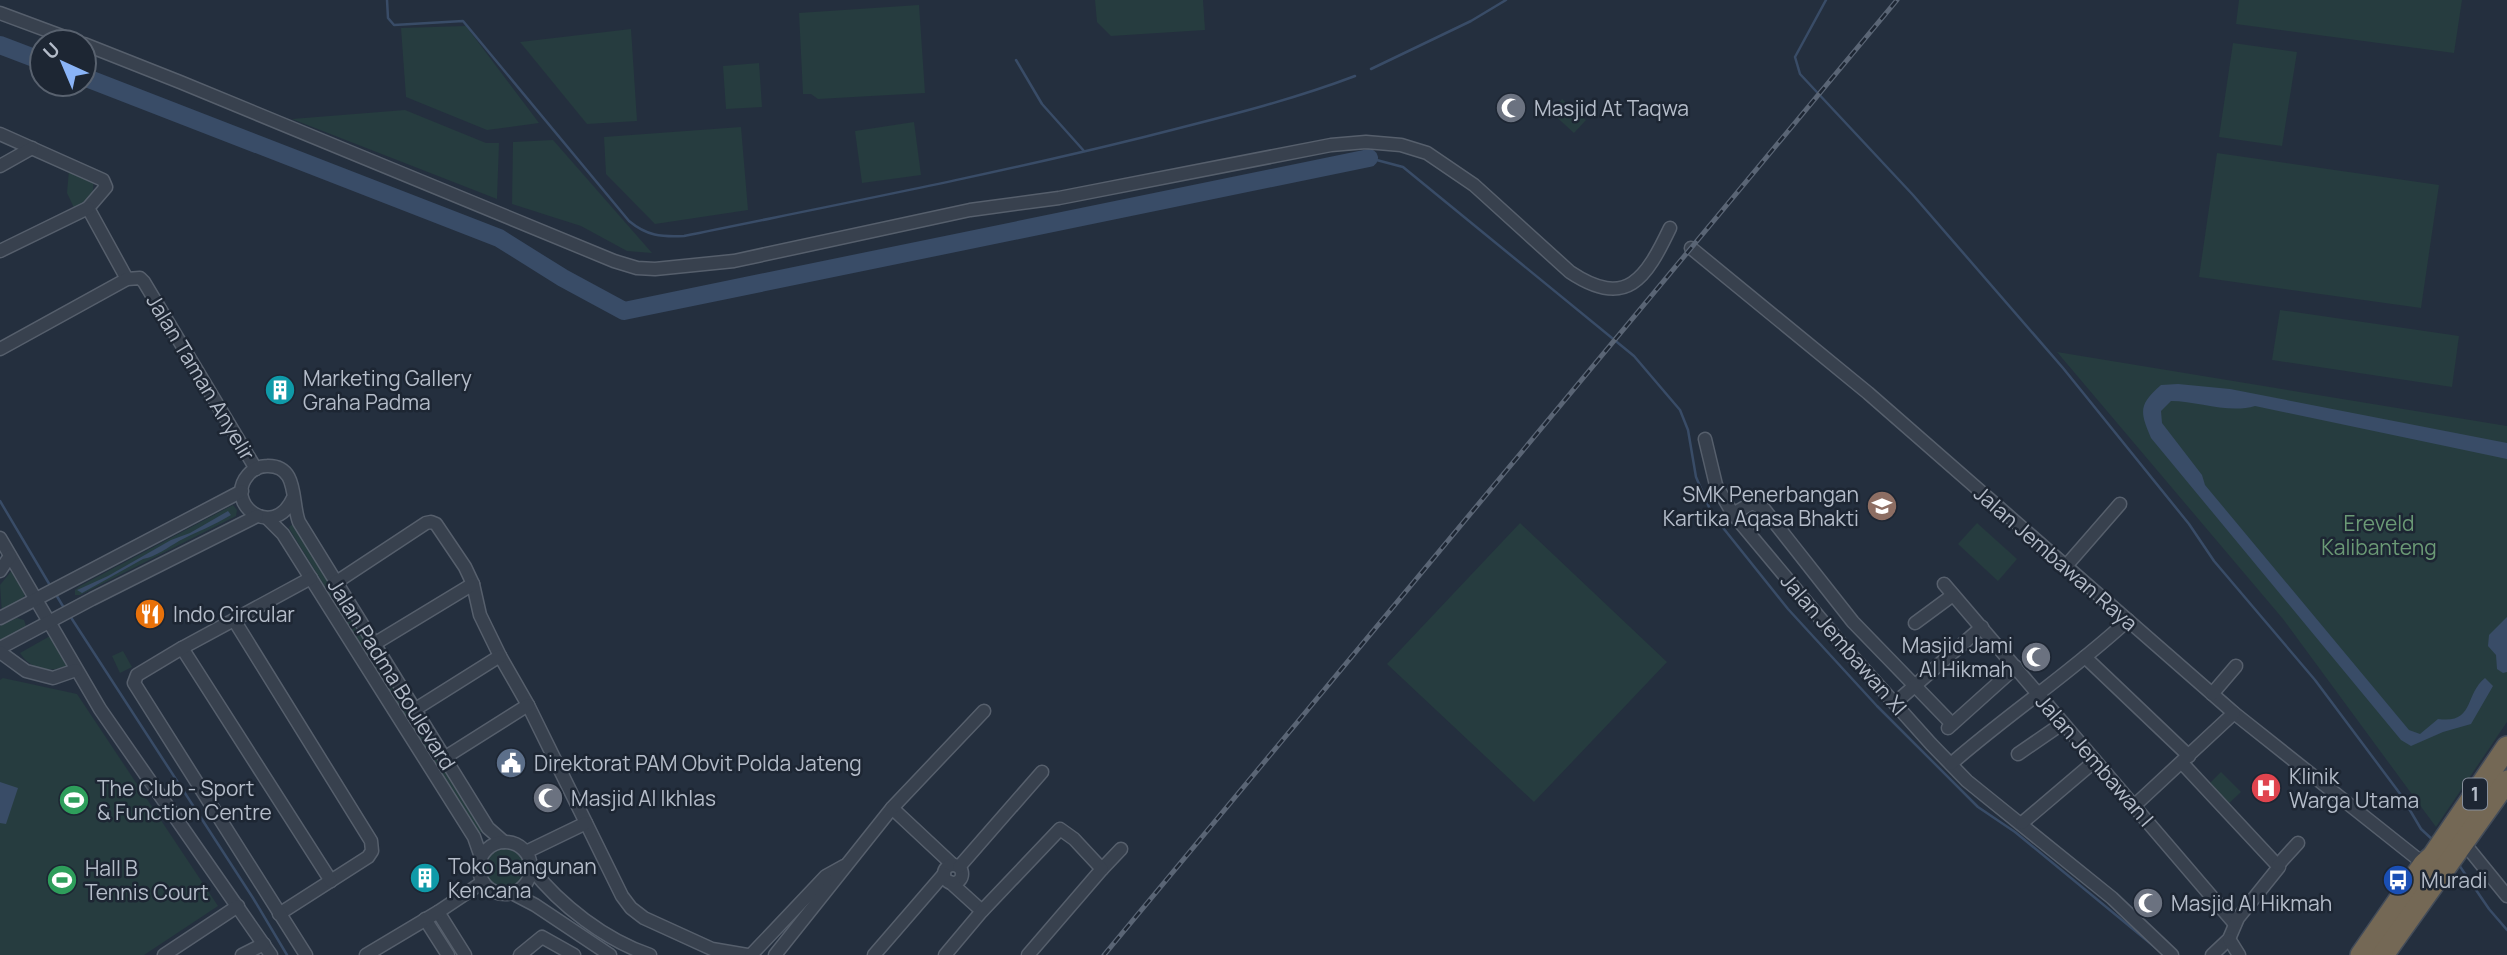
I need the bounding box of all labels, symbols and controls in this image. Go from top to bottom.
north arrow [28,28,98,98]
text: U [37,37,65,65]
mosque icon: Masjid At Taqwa [1494,91,1528,125]
place label: Masjid At Taqwa [1534,94,1689,122]
street label: Jalan Taman Anyelir [140,289,262,466]
place label: Marketing Gallery Graha Padma [303,364,472,416]
building icon: Marketing Gallery Graha Padma [263,373,297,407]
street label: Jalan Jembawan Raya [1968,479,2144,637]
place label: SMK Penerbangan Kartika Aqasa Bhakti [1663,480,1859,532]
school or university icon: SMK Penerbangan Kartika Aqasa Bhakti [1865,489,1899,523]
park label: Ereveld Kalibanteng [2321,509,2437,561]
street label: Jalan Jembawan XI [1775,567,1913,721]
street label: Jalan Padma Boulevard [322,573,462,775]
restaurant icon: Indo Circular [133,597,167,631]
place label: Indo Circular [173,600,295,628]
place label: Masjid Jami Al Hikmah [1902,631,2013,683]
mosque icon: Masjid Jami Al Hikmah [2019,640,2053,674]
street label: Jalan Jembawan I [2030,688,2160,832]
public building icon: Direktorat PAM Obvit Polda Jateng [494,746,528,780]
place label: Direktorat PAM Obvit Polda Jateng [534,749,862,777]
place label: Klinik Warga Utama [2289,762,2419,814]
hospital icon: Klinik Warga Utama [2249,771,2283,805]
place label: The Club - Sport & Function Centre [97,774,272,826]
road number: 1 [2463,778,2487,810]
mosque icon: Masjid Al Ikhlas [531,781,565,815]
sports icon: The Club - Sport & Function Centre [57,783,91,817]
place label: Masjid Al Ikhlas [571,784,716,812]
place label: Toko Bangunan Kencana [448,852,597,904]
place label: Hall B Tennis Court [85,854,209,906]
building icon: Toko Bangunan Kencana [408,861,442,895]
sports icon: Hall B Tennis Court [45,863,79,897]
bus stop icon: Muradi [2381,863,2415,897]
place label: Muradi [2421,866,2487,894]
mosque icon: Masjid Al Hikmah [2131,886,2165,920]
place label: Masjid Al Hikmah [2171,889,2332,917]

